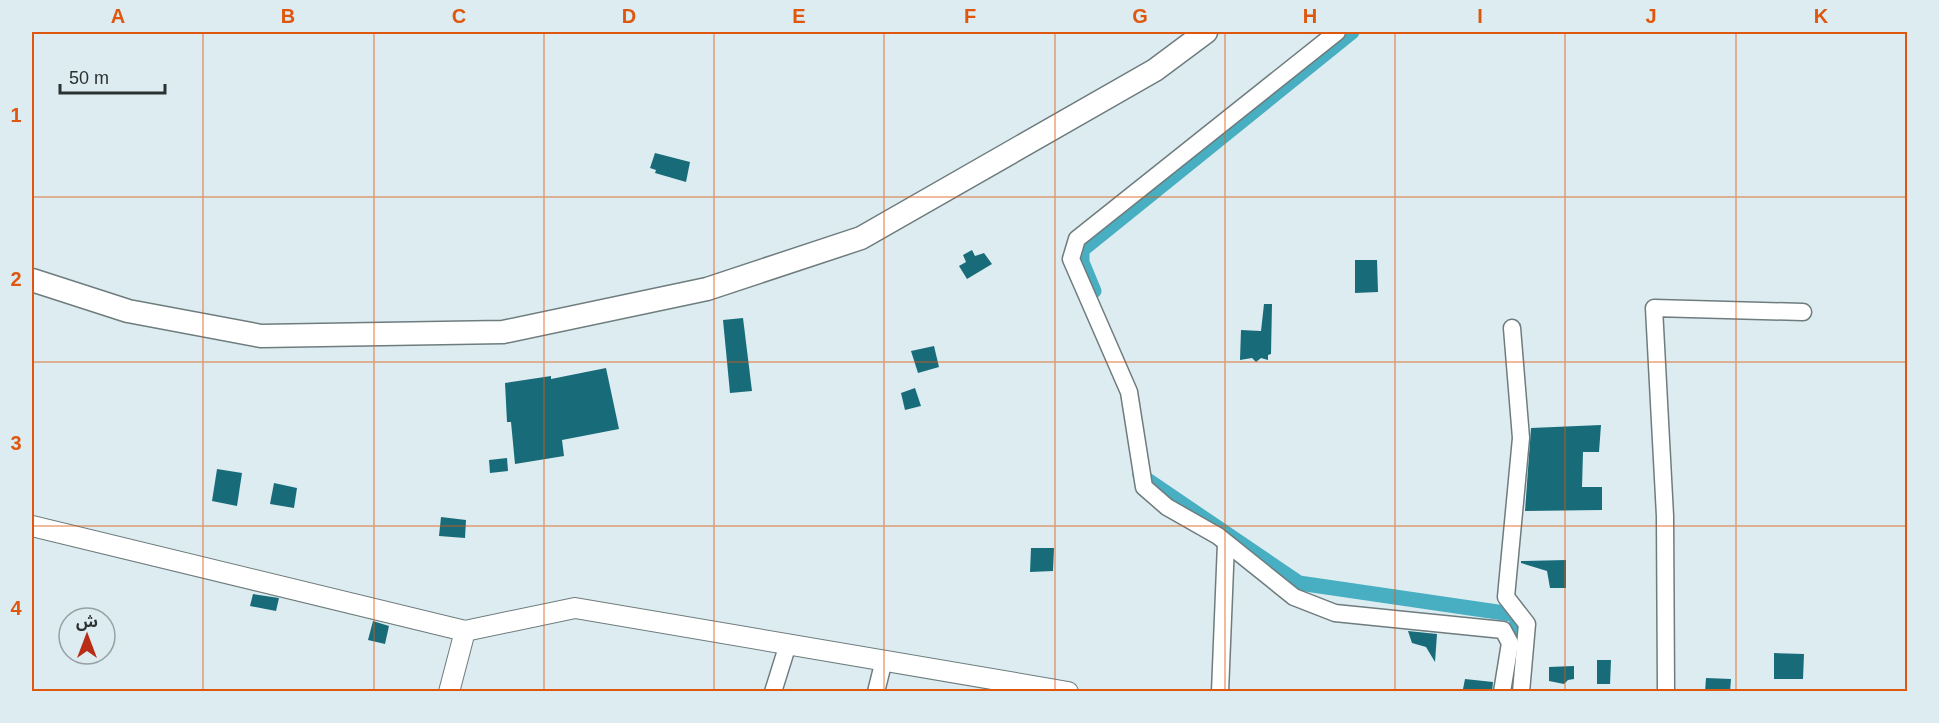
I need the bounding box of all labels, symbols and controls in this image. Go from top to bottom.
text: A [111,5,125,27]
text: B [281,5,295,27]
text: C [452,5,466,27]
text: D [622,5,636,27]
text: E [792,5,806,27]
text: F [964,5,976,27]
text: G [1132,5,1148,27]
text: H [1303,5,1317,27]
text: I [1477,5,1483,27]
text: J [1645,5,1657,27]
text: K [1814,5,1829,27]
scale bar [60,57,165,95]
text: 50 m [69,68,109,88]
text: 1 [10,104,22,126]
text: 2 [10,268,22,290]
text: 3 [10,432,22,454]
text: 4 [10,597,22,619]
north arrow [57,606,117,666]
text: ش [76,613,98,631]

